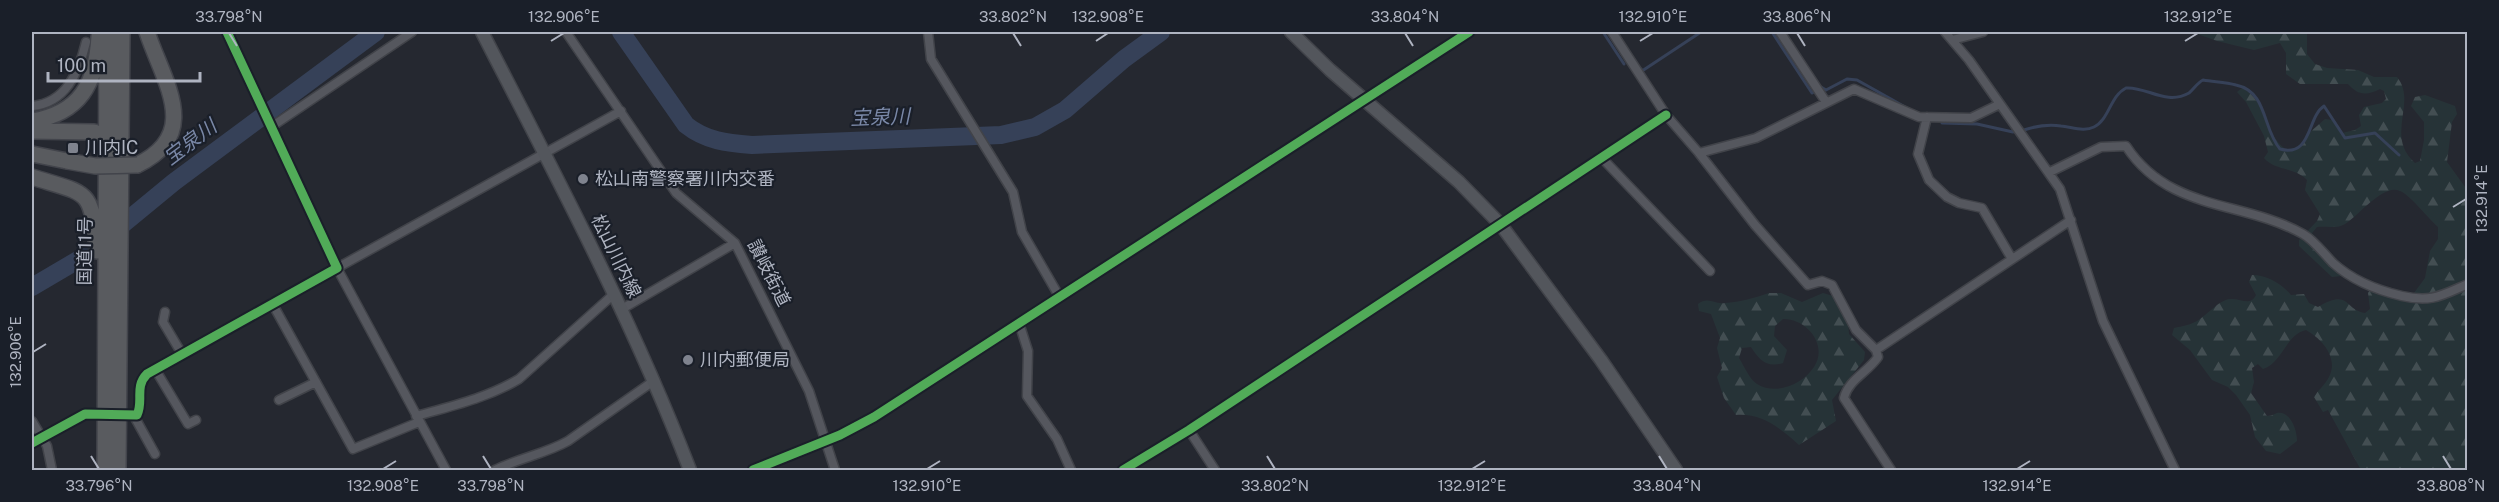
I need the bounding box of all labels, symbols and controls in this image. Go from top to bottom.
text: 33.798°N [195,8,263,25]
text: 132.906°E [528,8,600,25]
text: 33.802°N [979,8,1047,25]
text: 132.908°E [1072,8,1144,25]
text: 33.804°N [1371,8,1439,25]
text: 132.910°E [1619,8,1687,25]
text: 33.806°N [1763,8,1831,25]
text: 132.912°E [2164,8,2232,25]
scale bar [48,45,200,83]
text: 100 m [57,55,106,76]
water label: 宝泉川 [850,104,912,130]
water label: 宝泉川 [159,113,223,170]
place label: 川内IC [85,137,139,158]
marker: 川内IC [66,141,80,155]
text: 132.914°E [2473,164,2490,234]
place label: 松山南警察署川内交番 [595,168,775,189]
marker: 松山南警察署川内交番 [576,172,590,186]
street label: 松山川内線 [587,211,646,301]
street label: 国道11号 [73,216,96,285]
street label: 讃岐街道 [744,236,795,310]
text: 132.906°E [7,316,24,388]
place label: 川内郵便局 [700,349,790,370]
marker: 川内郵便局 [681,353,695,367]
text: 33.796°N [66,477,133,494]
text: 132.908°E [347,477,419,494]
text: 33.798°N [457,477,525,494]
text: 132.910°E [893,477,961,494]
text: 33.802°N [1241,477,1309,494]
text: 132.912°E [1438,477,1506,494]
text: 33.804°N [1633,477,1701,494]
text: 132.914°E [1982,477,2052,494]
text: 33.808°N [2417,477,2485,494]

